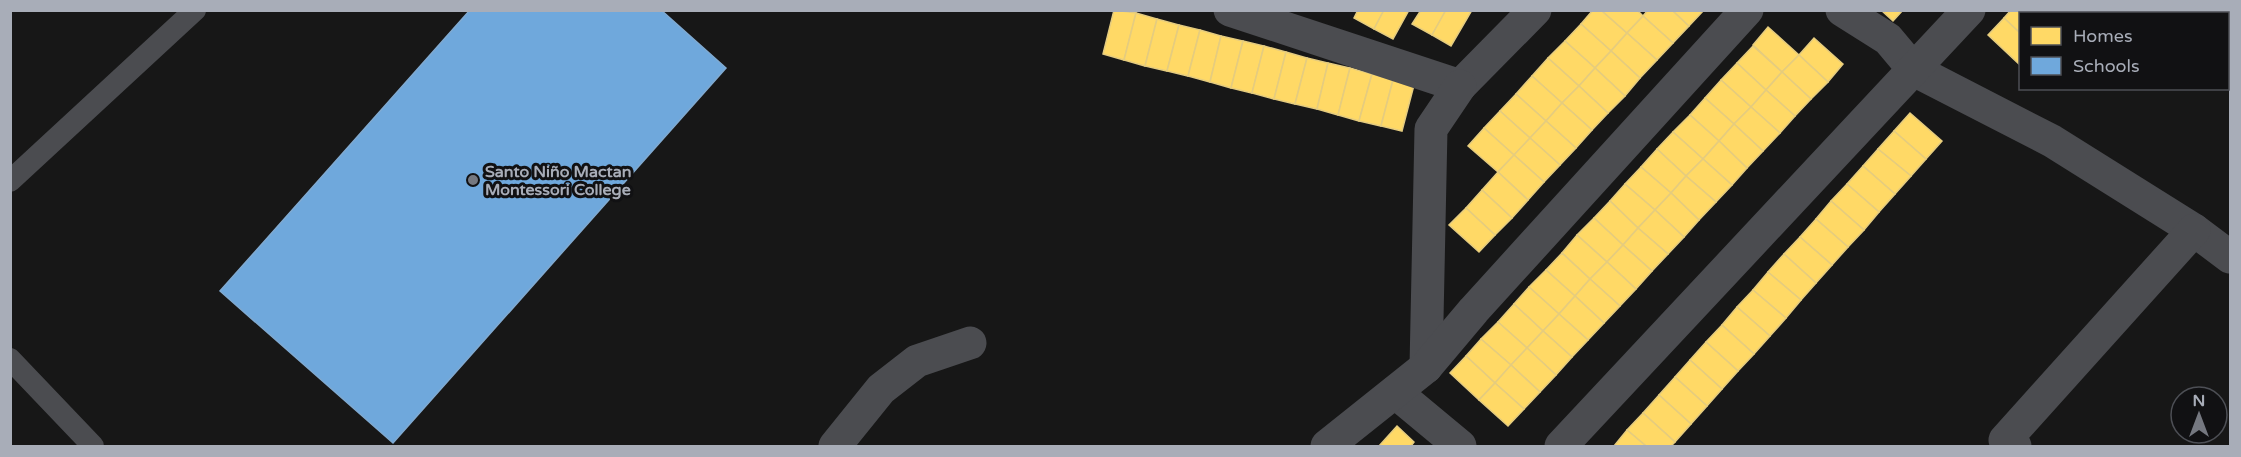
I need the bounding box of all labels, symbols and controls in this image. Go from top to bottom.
legend [2019,12,2229,90]
text: Homes [2073,25,2133,47]
text: Schools [2073,55,2140,77]
place label: Santo Niño Mactan Montessori College [485,162,631,200]
marker: Santo Niño Mactan Montessori College [466,173,480,187]
north arrow [2169,385,2229,445]
text: N [2193,391,2205,411]

